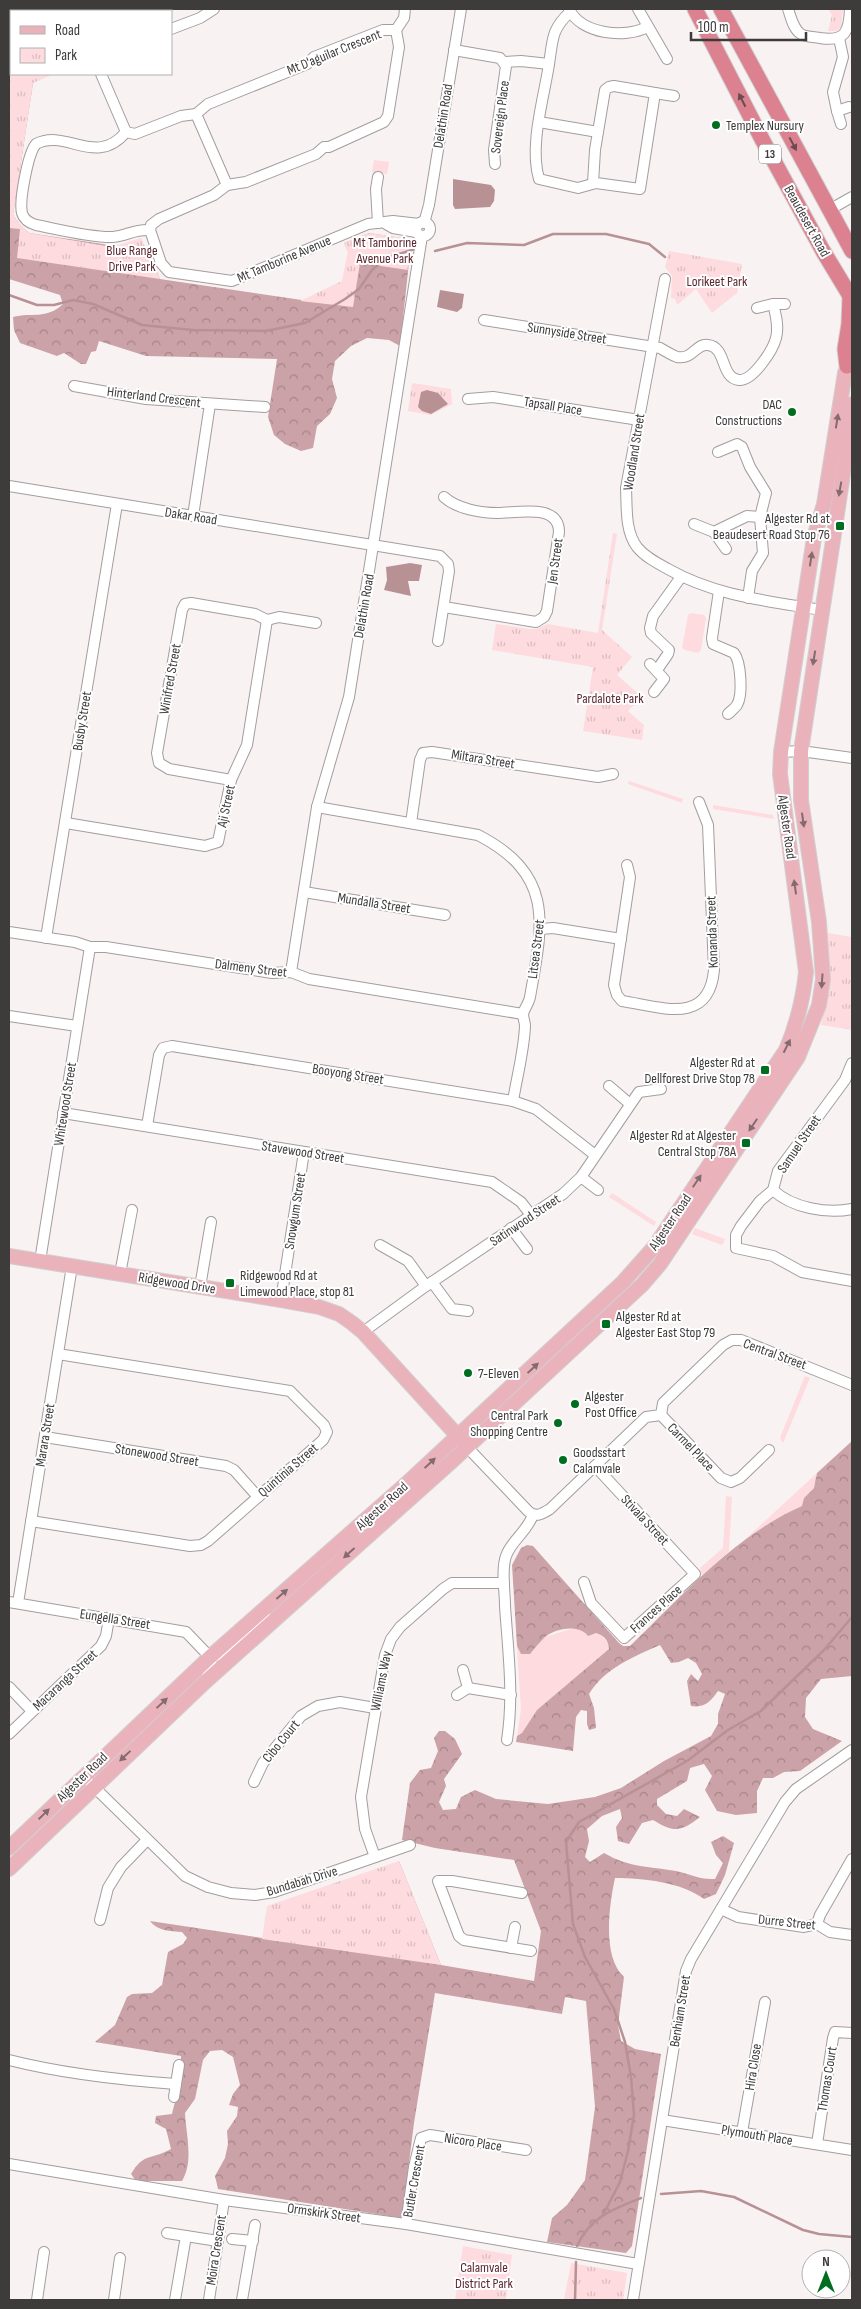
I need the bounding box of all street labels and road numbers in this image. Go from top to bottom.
street label: Mt D'aguilar Crescent [284,25,384,79]
street label: Sovereign Place [487,79,513,155]
street label: Delathin Road [430,82,456,149]
road number: 13 [759,144,781,164]
street label: Beaudesert Road [780,182,834,260]
street label: Mt Tamborine Avenue [235,232,333,286]
street label: Sunnyside Street [526,318,608,348]
street label: Hinterland Crescent [106,383,202,411]
street label: Tapsall Place [523,393,583,419]
street label: Woodland Street [620,412,648,492]
street label: Dakar Road [164,503,218,529]
street label: Jen Street [543,537,567,586]
street label: Delathin Road [350,572,378,639]
street label: Winifred Street [155,642,185,716]
street label: Busby Street [69,690,95,752]
street label: Miltara Street [450,746,516,772]
street label: Aji Street [213,783,239,830]
street label: Algester Road [774,793,800,860]
street label: Mundalla Street [336,889,412,917]
street label: Konanda Street [702,896,722,968]
street label: Litsea Street [524,918,548,980]
street label: Dalmeny Street [214,955,288,981]
street label: Booyong Street [311,1060,385,1088]
street label: Whitewood Street [50,1061,80,1147]
street label: Samuel Street [773,1112,825,1176]
street label: Stavewood Street [260,1137,346,1167]
street label: Snowgum Street [281,1171,309,1251]
street label: Satinwood Street [487,1190,563,1250]
street label: Algester Road [644,1190,695,1254]
street label: Ridgewood Drive [137,1269,217,1297]
street label: Central Street [741,1335,809,1373]
street label: Marara Street [32,1402,58,1468]
street label: Carmel Place [664,1419,718,1475]
street label: Quintinia Street [254,1439,322,1501]
street label: Stonewood Street [114,1440,200,1470]
street label: Algester Road [352,1478,412,1535]
street label: Stivala Street [617,1491,673,1549]
street label: Frances Place [627,1581,685,1637]
street label: Eungella Street [79,1605,151,1633]
street label: Macaranga Street [29,1646,101,1714]
street label: Williams Way [367,1649,395,1713]
street label: Cibo Court [259,1716,303,1766]
street label: Algester Road [52,1748,111,1806]
street label: Bundabah Drive [265,1862,339,1900]
street label: Durre Street [757,1911,817,1933]
street label: Benhiam Street [666,1974,694,2048]
street label: Hira Close [741,2042,765,2092]
street label: Thomas Court [813,2045,841,2113]
street label: Plymouth Place [720,2121,794,2149]
street label: Nicoro Place [443,2129,503,2155]
street label: Butler Crescent [399,2143,429,2219]
street label: Ormskirk Street [286,2199,362,2227]
street label: Moira Crescent [202,2214,230,2286]

